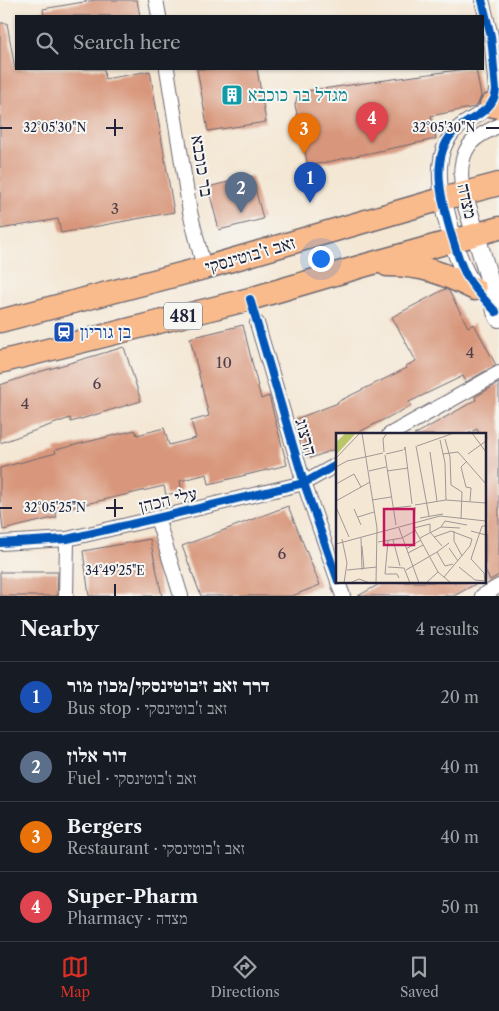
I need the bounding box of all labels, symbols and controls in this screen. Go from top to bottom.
search box [15,15,484,70]
icon: search [33,29,61,57]
text: Search here [73,31,181,54]
building icon: מגדל בר כוכבא [220,83,244,107]
place label: מגדל בר כוכבא [248,84,348,106]
pin: 4 [356,102,388,143]
pin: 3 [288,113,320,154]
text: 32°05'30"N [24,120,86,135]
text: 32°05'30"N [413,120,475,135]
street label: בר כוכבא [186,134,218,199]
pin: 1 [294,162,326,203]
pin: 2 [225,172,257,213]
street label: מצדה [452,181,482,221]
house number: 3 [111,199,119,218]
street label: זאב ז'בוטינסקי [202,232,298,278]
your location [308,246,334,272]
road number: 481 [164,302,202,330]
station icon: בן גוריון [52,320,76,344]
place label: בן גוריון [80,321,131,343]
house number: 4 [466,343,474,362]
house number: 10 [216,353,232,372]
house number: 6 [93,374,102,393]
house number: 4 [21,394,29,413]
street label: הרצוג [290,416,322,458]
inset map [336,433,486,584]
street label: עלי הכהן [137,483,199,517]
text: 32°05'25"N [24,500,86,515]
house number: 6 [278,544,287,563]
text: 34°49'25"E [85,563,145,578]
text: Nearby [20,616,99,641]
text: 4 results [416,619,479,639]
text: דרך זאב ז׳בוטינסקי/מכון מור [67,674,270,697]
text: 1 [32,687,40,707]
text: 20 m [440,687,479,707]
text: Bus stop · זאב ז'בוטינסקי [67,698,227,718]
text: דור אלון [67,744,127,767]
text: 2 [31,757,41,777]
text: 40 m [440,757,479,777]
text: Fuel · זאב ז'בוטינסקי [67,768,197,788]
text: Bergers [67,815,142,838]
text: 3 [31,827,41,847]
text: 40 m [440,827,479,847]
text: Restaurant · זאב ז'בוטינסקי [67,838,245,858]
text: Super-Pharm [67,885,198,908]
text: 4 [31,897,41,917]
text: 50 m [441,897,479,917]
text: Pharmacy · מצדה [67,908,188,928]
tab: Map [60,953,90,1001]
tab: Directions [210,953,280,1001]
tab: Saved [400,953,439,1001]

